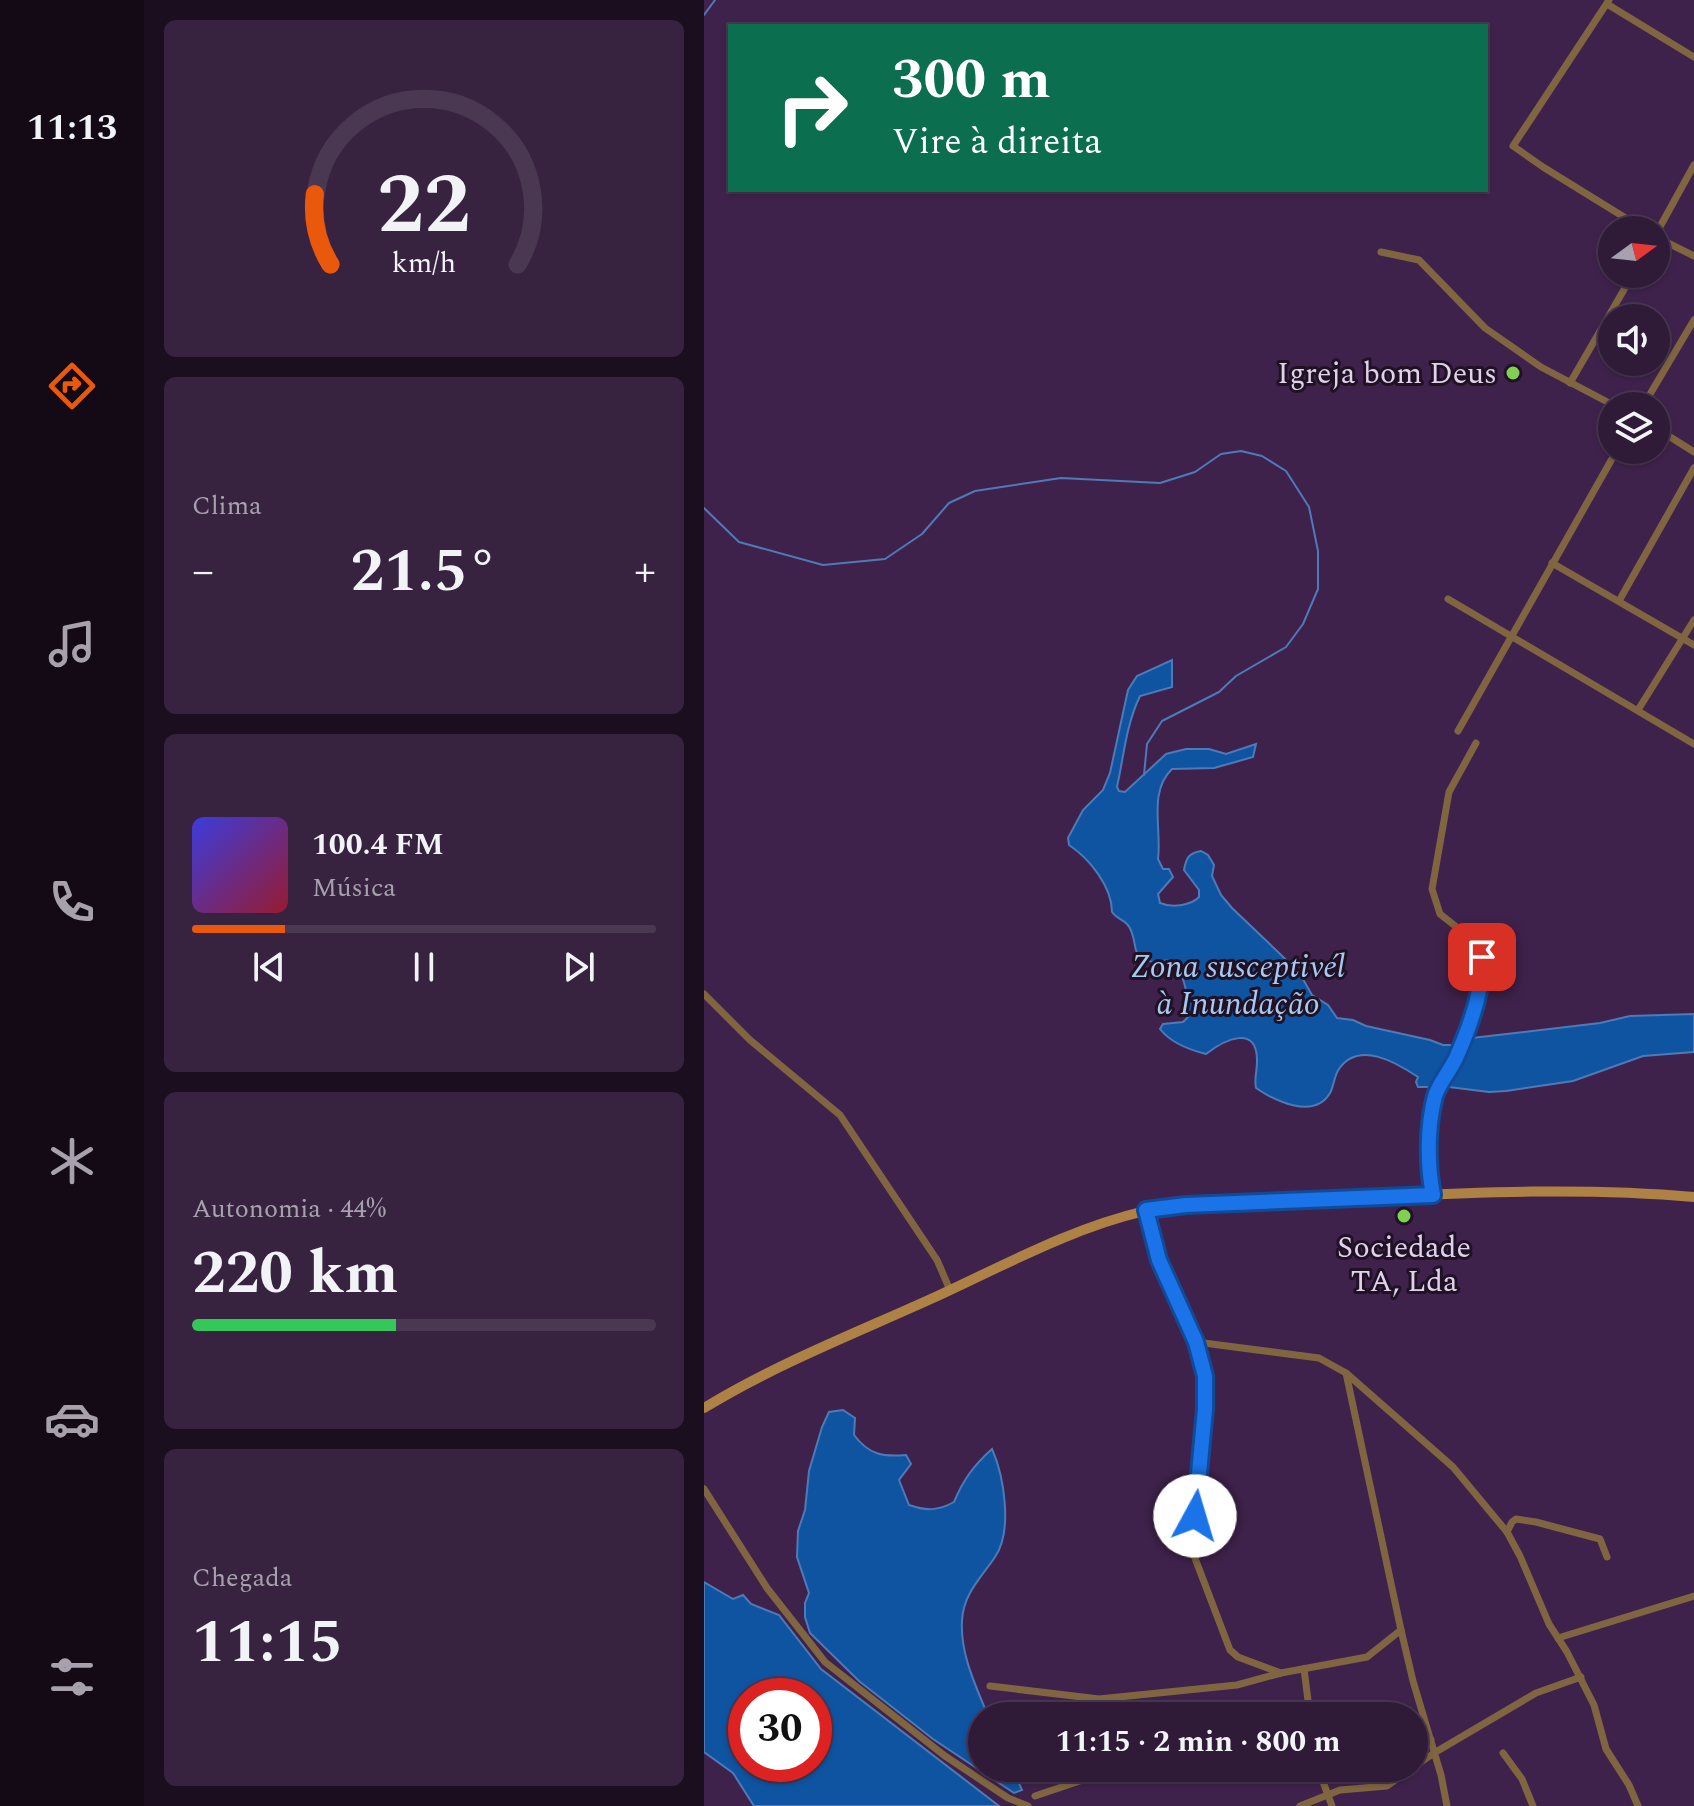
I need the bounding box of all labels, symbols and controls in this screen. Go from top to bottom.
text: 300 m [892,38,1051,123]
icon: right [760,56,864,160]
text: 11:13 [27,101,117,156]
text: Vire à direita [892,115,1102,170]
text: 22 [377,142,471,269]
north arrow [1598,216,1670,288]
map controls [1598,216,1670,464]
text: km/h [392,242,456,285]
button: sound [1598,304,1670,376]
place label: Igreja bom Deus [1277,351,1497,397]
icon: directions [44,358,100,414]
marker: Igreja bom Deus [1504,364,1522,382]
button: layers [1598,392,1670,464]
text: Clima [192,486,262,526]
text: 21.5° [350,526,498,618]
text: − [192,538,214,605]
text: + [634,538,656,605]
icon: music [44,616,100,672]
text: 100.4 FM [312,822,444,868]
text: Música [312,868,396,908]
icon: phone [44,874,100,930]
pin [1448,923,1516,991]
icon: arrive [1460,935,1504,979]
water label: Zona susceptivél à Inundação [1131,943,1345,1029]
icon: previous [247,945,291,989]
icon: pause [402,945,446,989]
icon: next [557,945,601,989]
icon: climate [44,1133,100,1189]
text: Autonomia · 44% [192,1189,386,1229]
marker: Sociedade TA, Lda [1395,1207,1413,1225]
place label: Sociedade TA, Lda [1337,1225,1471,1305]
text: 220 km [192,1228,398,1320]
icon: car [44,1391,100,1447]
position arrow [1153,1474,1237,1558]
text: Chegada [192,1558,293,1598]
text: 11:15 [192,1597,343,1689]
icon: filters [44,1649,100,1705]
speed limit sign: 30 [728,1678,832,1782]
text: 11:15 · 2 min · 800 m [1055,1719,1341,1765]

